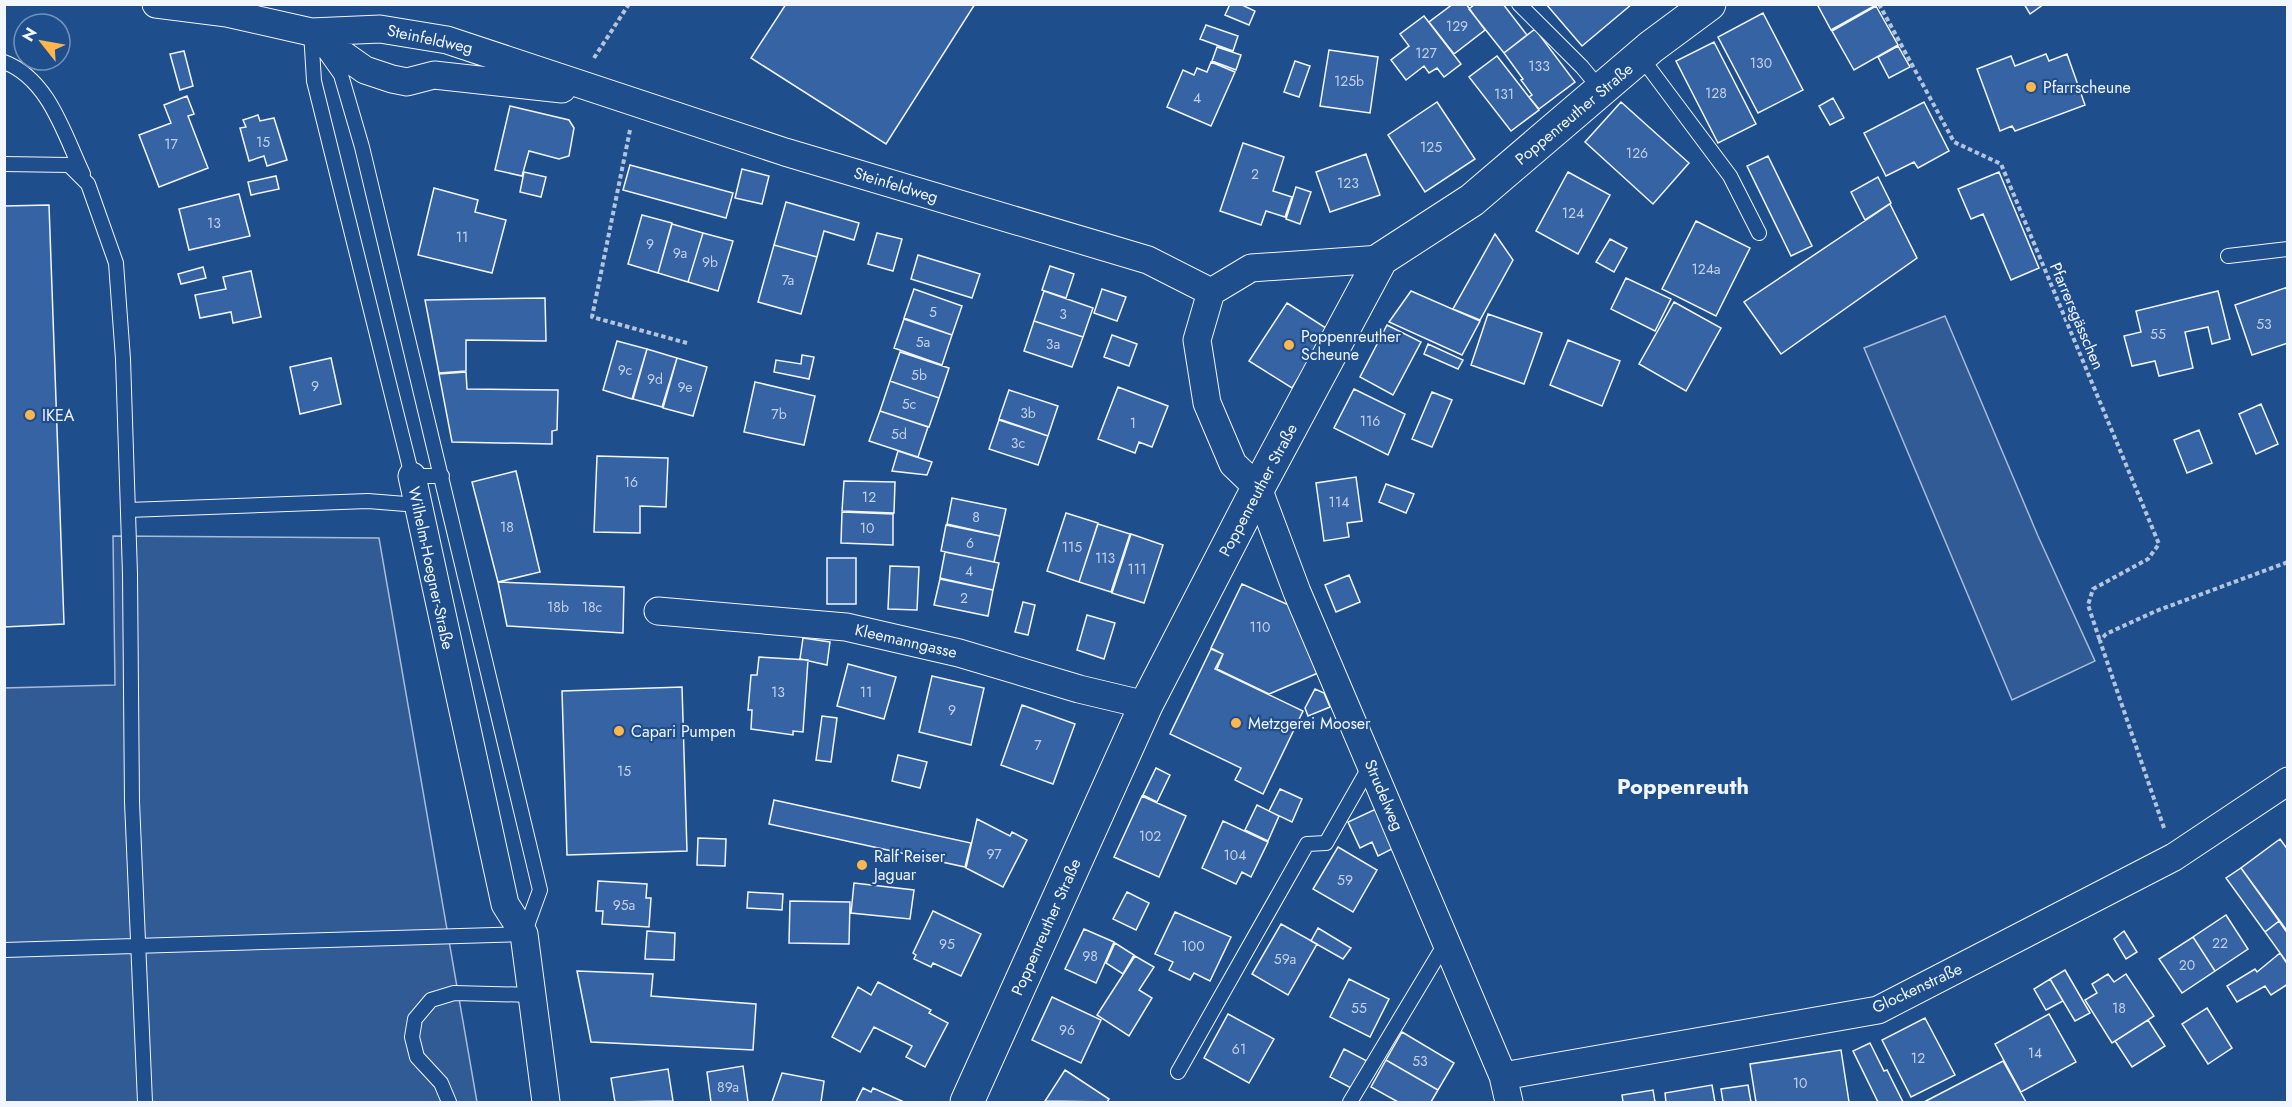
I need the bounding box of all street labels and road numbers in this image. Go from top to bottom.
street label: Steinfeldweg [385,19,475,59]
street label: Poppenreuther Straße [1510,58,1638,170]
street label: Steinfeldweg [851,161,941,209]
street label: Pfarrersgässchen [2044,259,2110,373]
street label: Poppenreuther Straße [1213,419,1303,561]
street label: Wilhelm-Hoegner-Straße [403,484,459,652]
street label: Kleemanngasse [853,618,959,664]
street label: Strudelweg [1359,756,1409,834]
street label: Poppenreuther Straße [1005,855,1087,999]
street label: Glockenstraße [1868,957,1966,1019]

